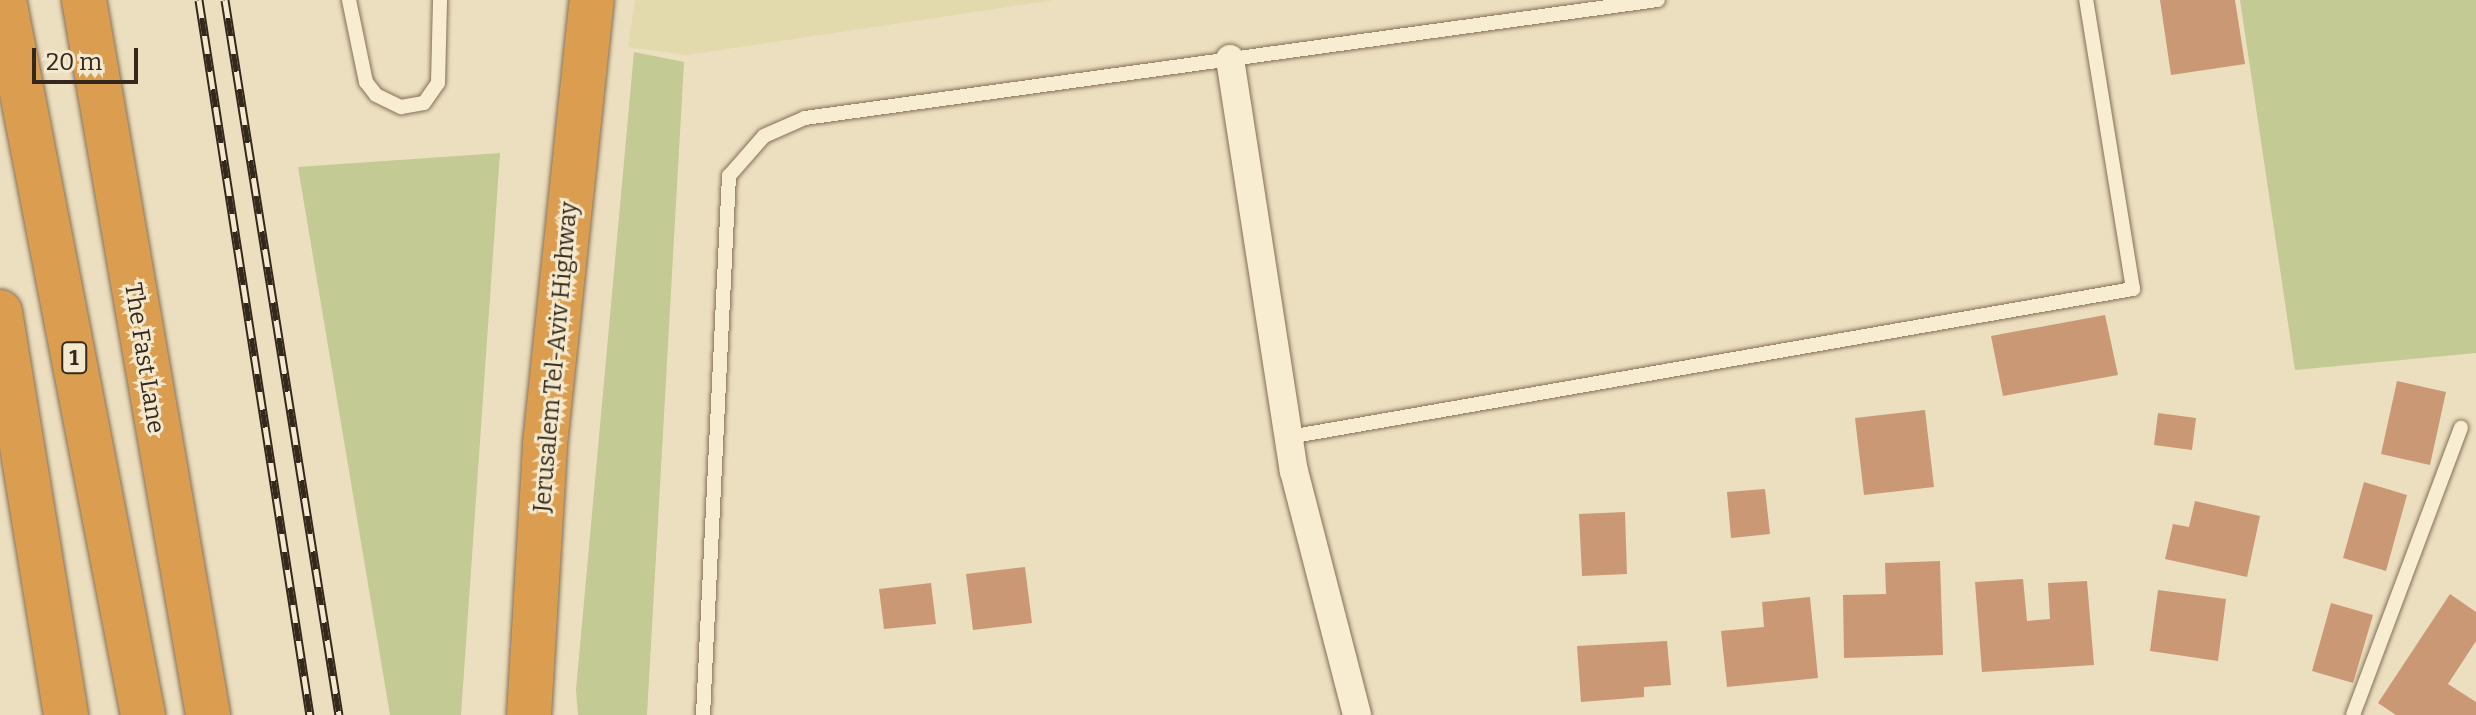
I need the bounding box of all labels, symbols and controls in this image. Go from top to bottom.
scale bar [36,32,142,82]
text: 20 m [46,48,102,76]
street label: Jerusalem Tel-Aviv Highway [528,201,584,513]
street label: The Fast Lane [118,281,170,435]
road number: 1 [60,340,88,376]

